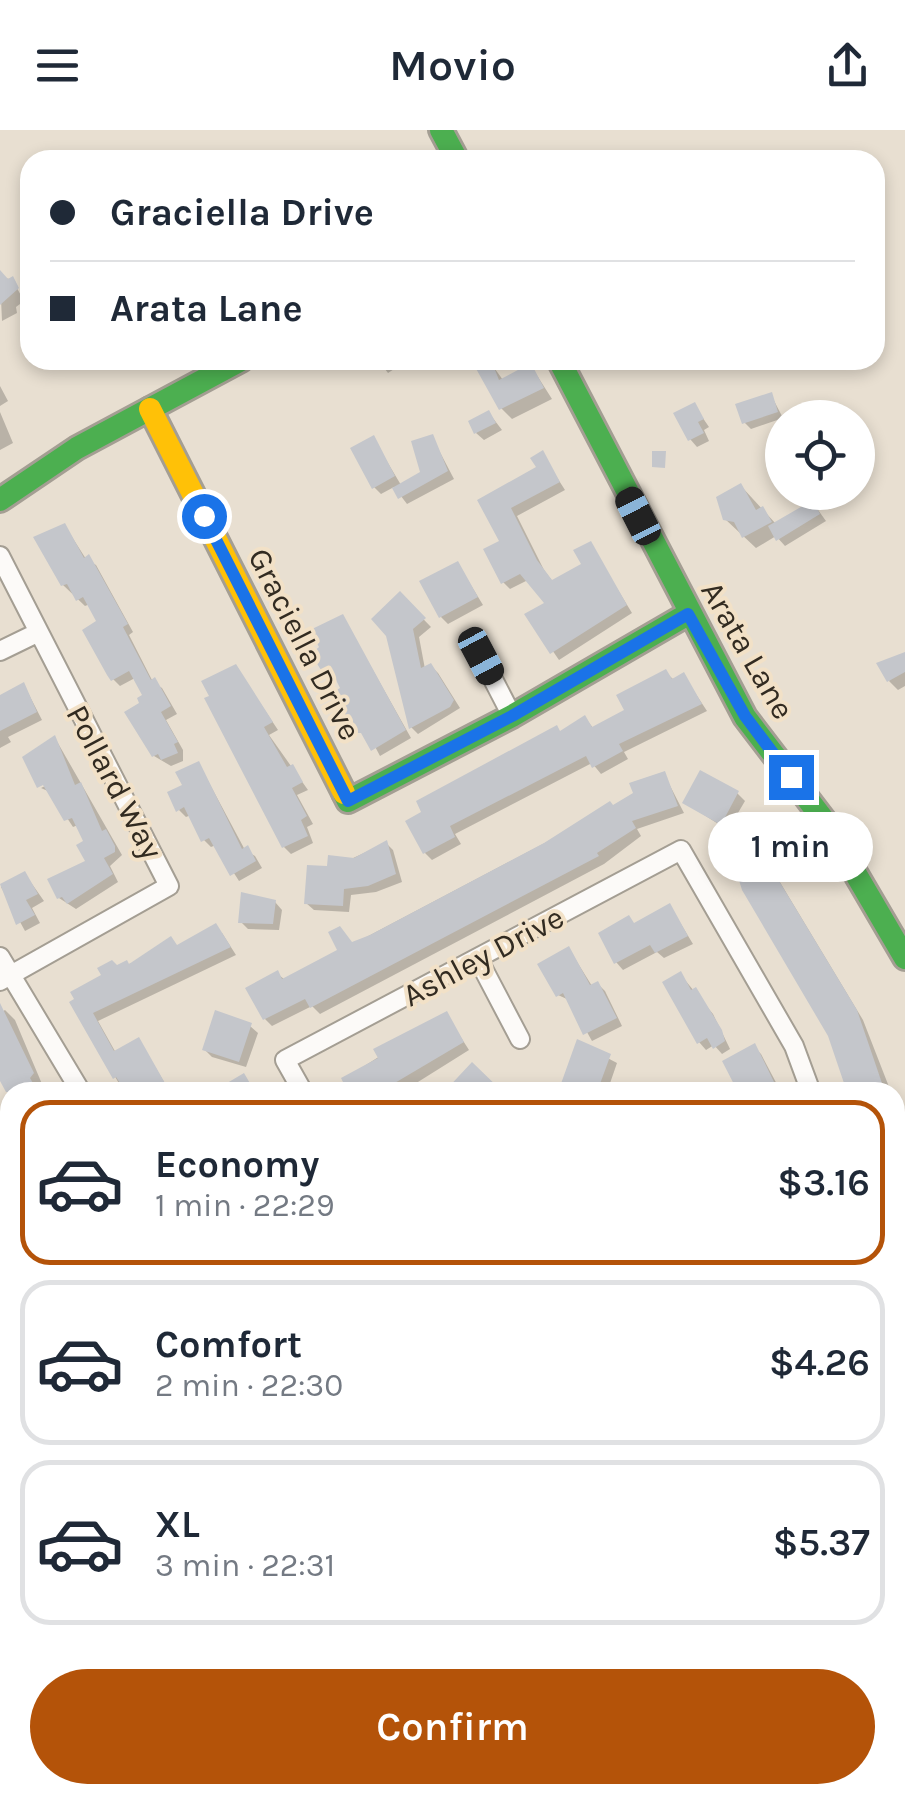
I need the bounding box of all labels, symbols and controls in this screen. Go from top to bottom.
icon: menu [30,38,85,93]
icon: share [820,38,875,93]
text: Movio [389,39,516,91]
text: Graciella Drive [110,190,374,235]
text: Arata Lane [110,286,303,331]
map controls [765,400,875,510]
button: locate [765,400,875,510]
car [611,482,665,550]
route start [182,494,227,539]
street label: Graciella Drive [240,542,369,746]
street label: Arata Lane [693,575,802,726]
car [454,622,508,690]
street label: Pollard Way [59,699,171,866]
route end [769,755,814,800]
callout: 1 min [708,812,874,882]
text: 1 min [751,828,830,865]
street label: Ashley Drive [396,899,570,1014]
icon: car [35,1138,125,1228]
text: Economy [155,1142,319,1187]
text: $3.16 [777,1160,870,1205]
text: 1 min · 22:29 [155,1187,334,1224]
icon: car [35,1318,125,1408]
text: Comfort [155,1322,302,1367]
text: $4.26 [769,1340,870,1385]
text: 2 min · 22:30 [155,1367,343,1404]
icon: car [35,1498,125,1588]
text: XL [155,1502,200,1547]
text: $5.37 [773,1520,870,1565]
text: 3 min · 22:31 [155,1547,335,1584]
button: Confirm [30,1669,875,1784]

